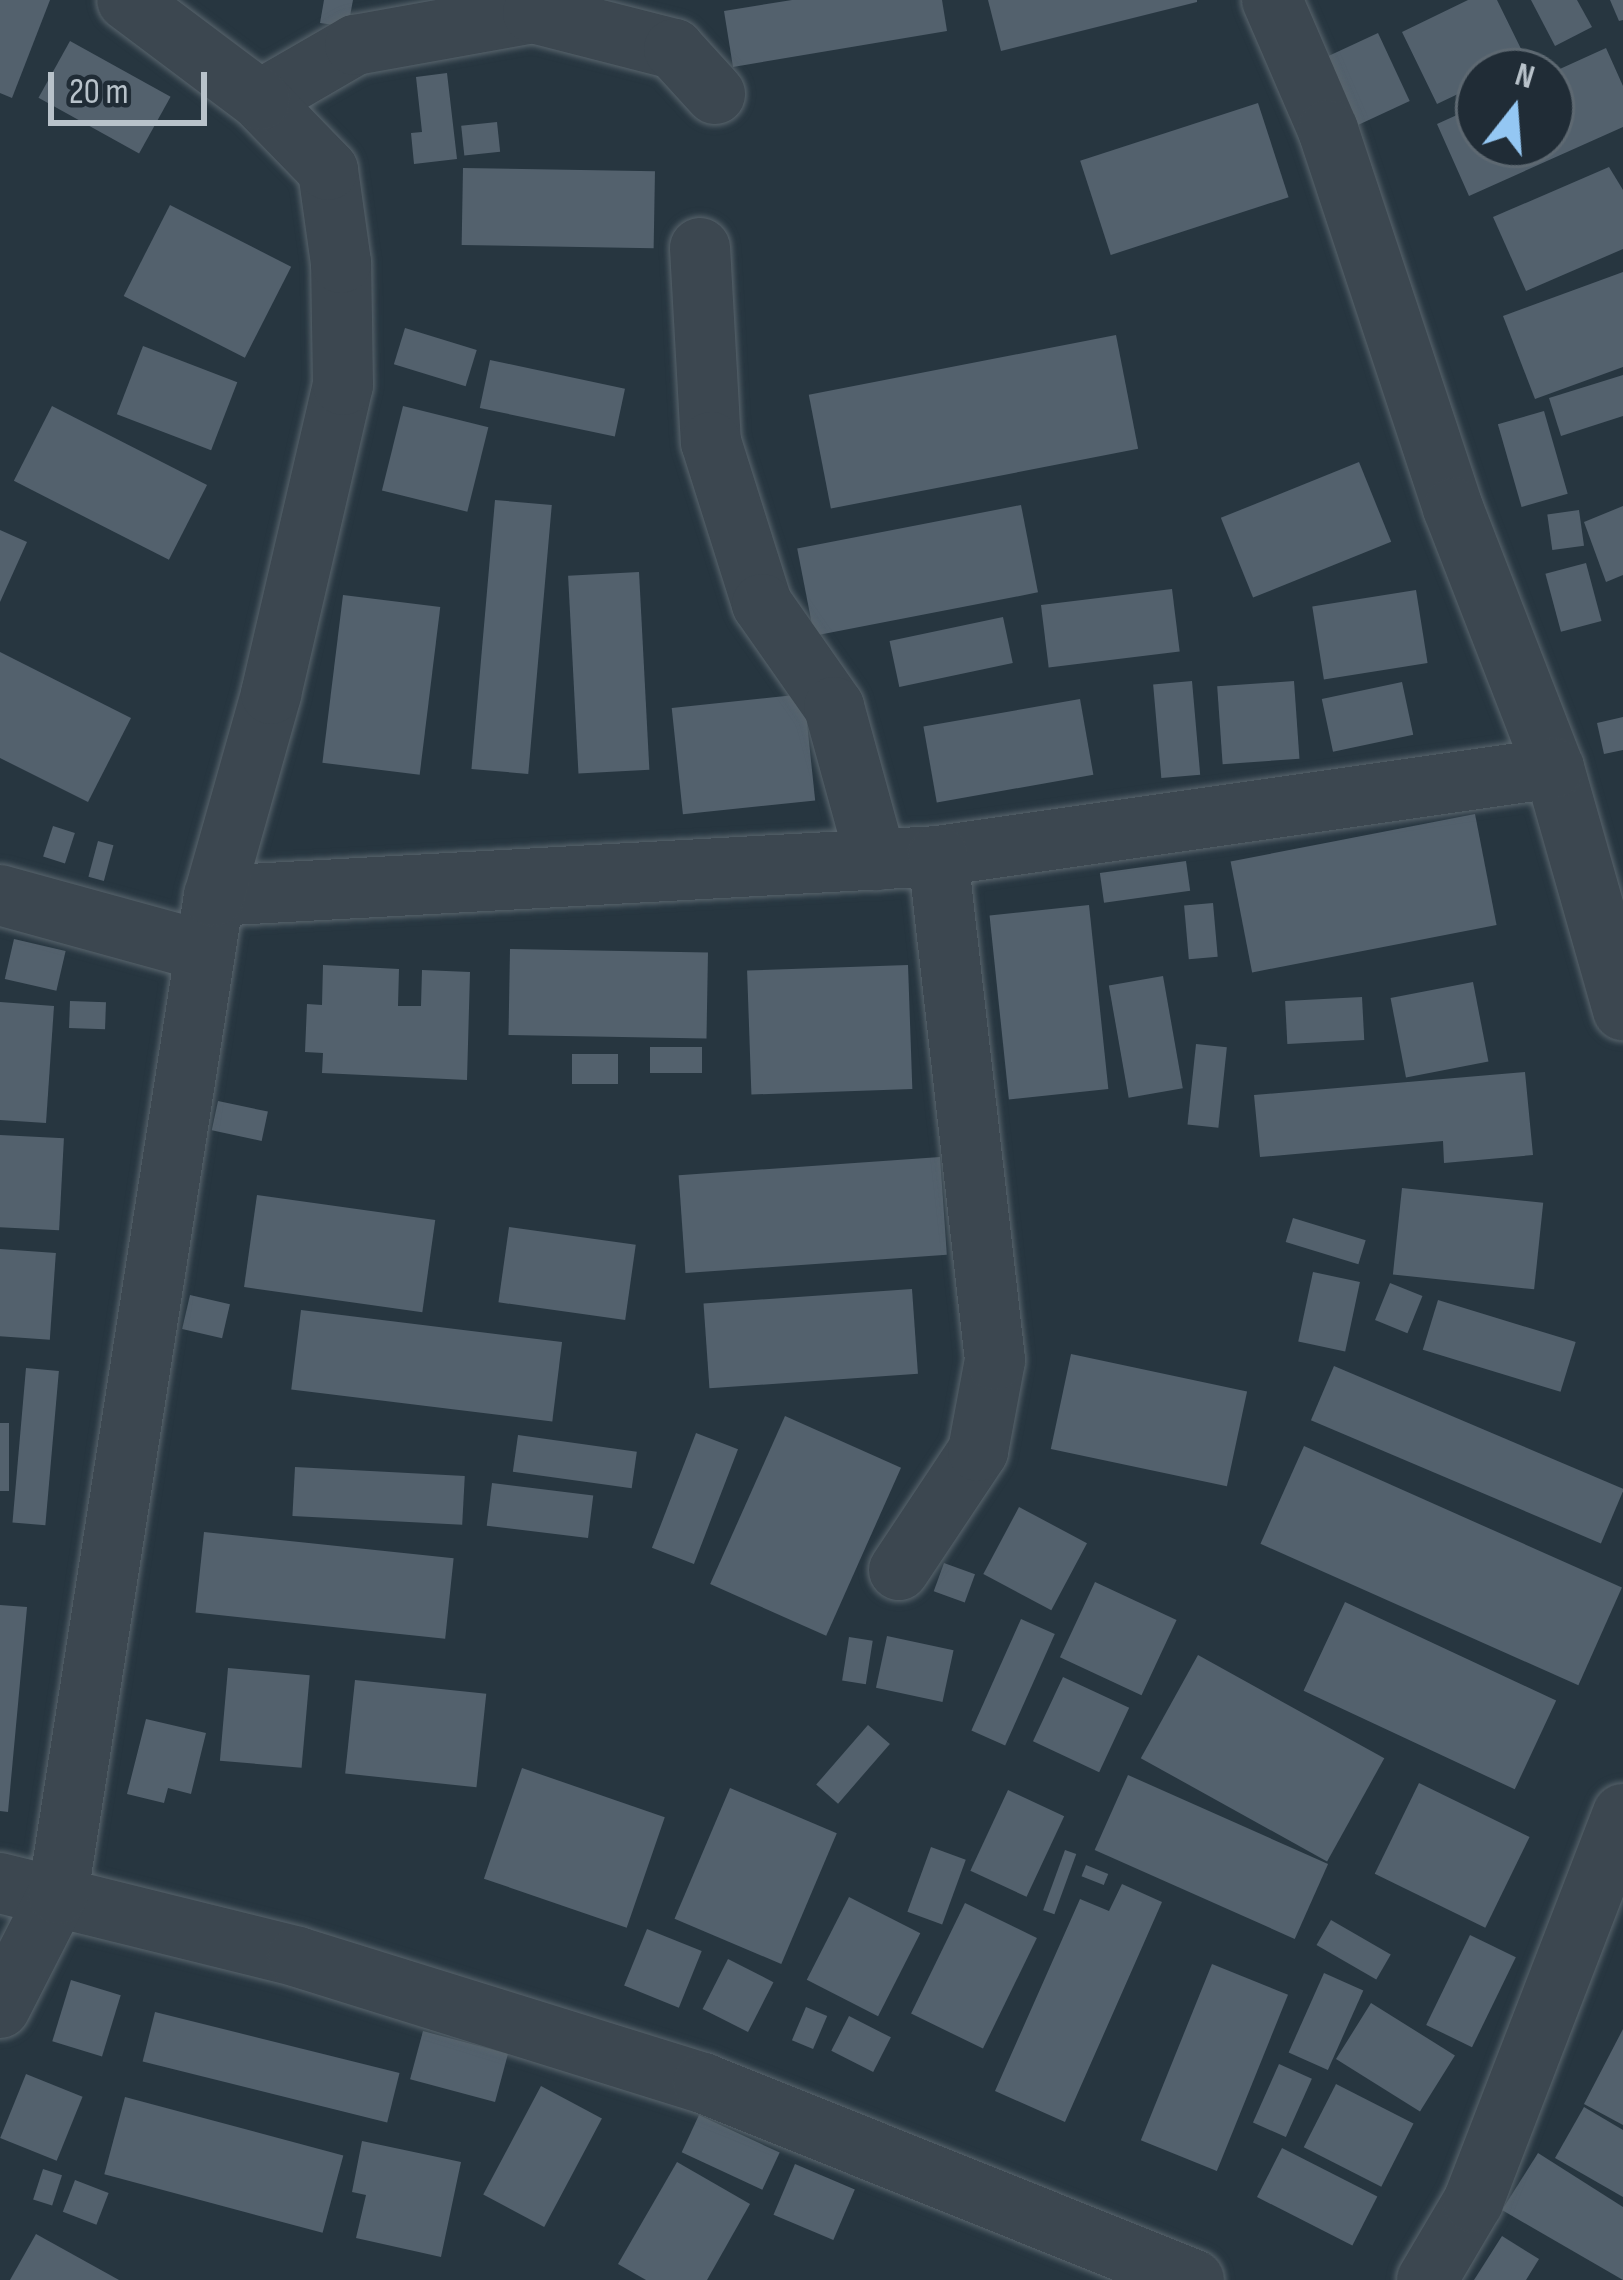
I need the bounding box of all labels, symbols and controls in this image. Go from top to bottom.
scale bar [54,48,213,122]
north arrow [1455,48,1575,168]
text: N [1510,55,1539,98]
text: 20 m [69,71,129,114]

